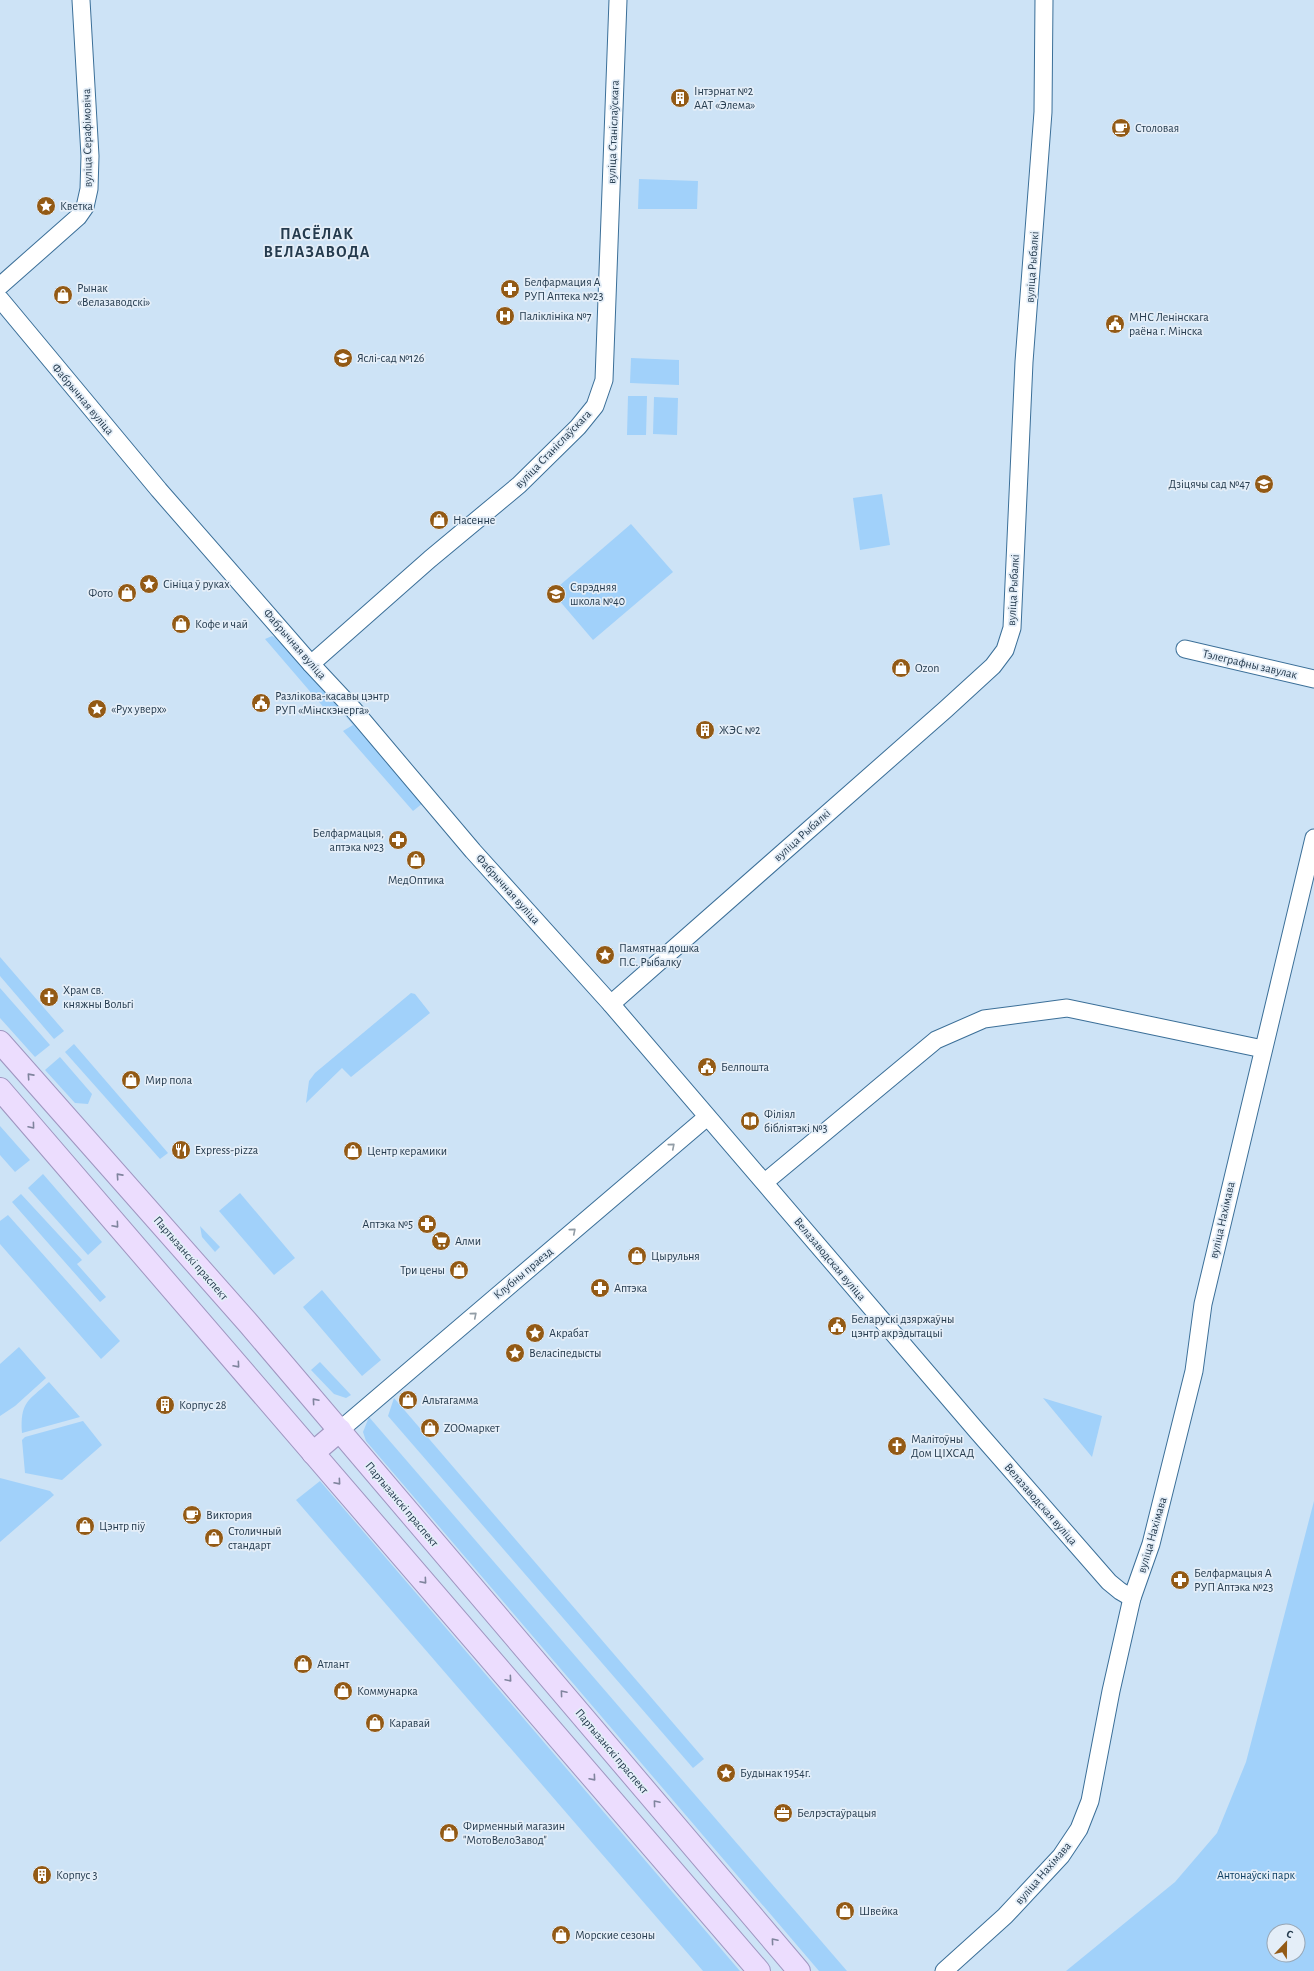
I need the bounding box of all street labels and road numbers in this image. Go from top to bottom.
street label: вуліца Станіслаўскага [605,79,622,184]
street label: вуліца Серафімовіча [80,88,95,187]
street label: вуліца Рыбалкі [1024,231,1041,303]
street label: Фабрычная вуліца [49,361,117,438]
street label: вуліца Станіслаўскага [513,407,594,491]
street label: вуліца Рыбалкі [1005,554,1022,626]
street label: Фабрычная вуліца [260,606,329,683]
street label: Тэлеграфны завулак [1201,647,1299,682]
street label: вуліца Рыбалкі [771,807,833,864]
street label: Фабрычная вуліца [473,852,543,927]
street label: вуліца Нахімава [1207,1180,1238,1260]
street label: Партызанскі праспект [151,1214,231,1303]
street label: Велазаводская вуліца [791,1215,868,1304]
street label: Клубны праезд [491,1245,556,1302]
street label: Партызанскі праспект [363,1459,441,1549]
street label: Велазаводская вуліца [1001,1461,1080,1548]
street label: вуліца Нахімава [1135,1495,1170,1575]
street label: Партызанскі праспект [573,1706,651,1796]
street label: вуліца Нахімава [1013,1839,1074,1907]

